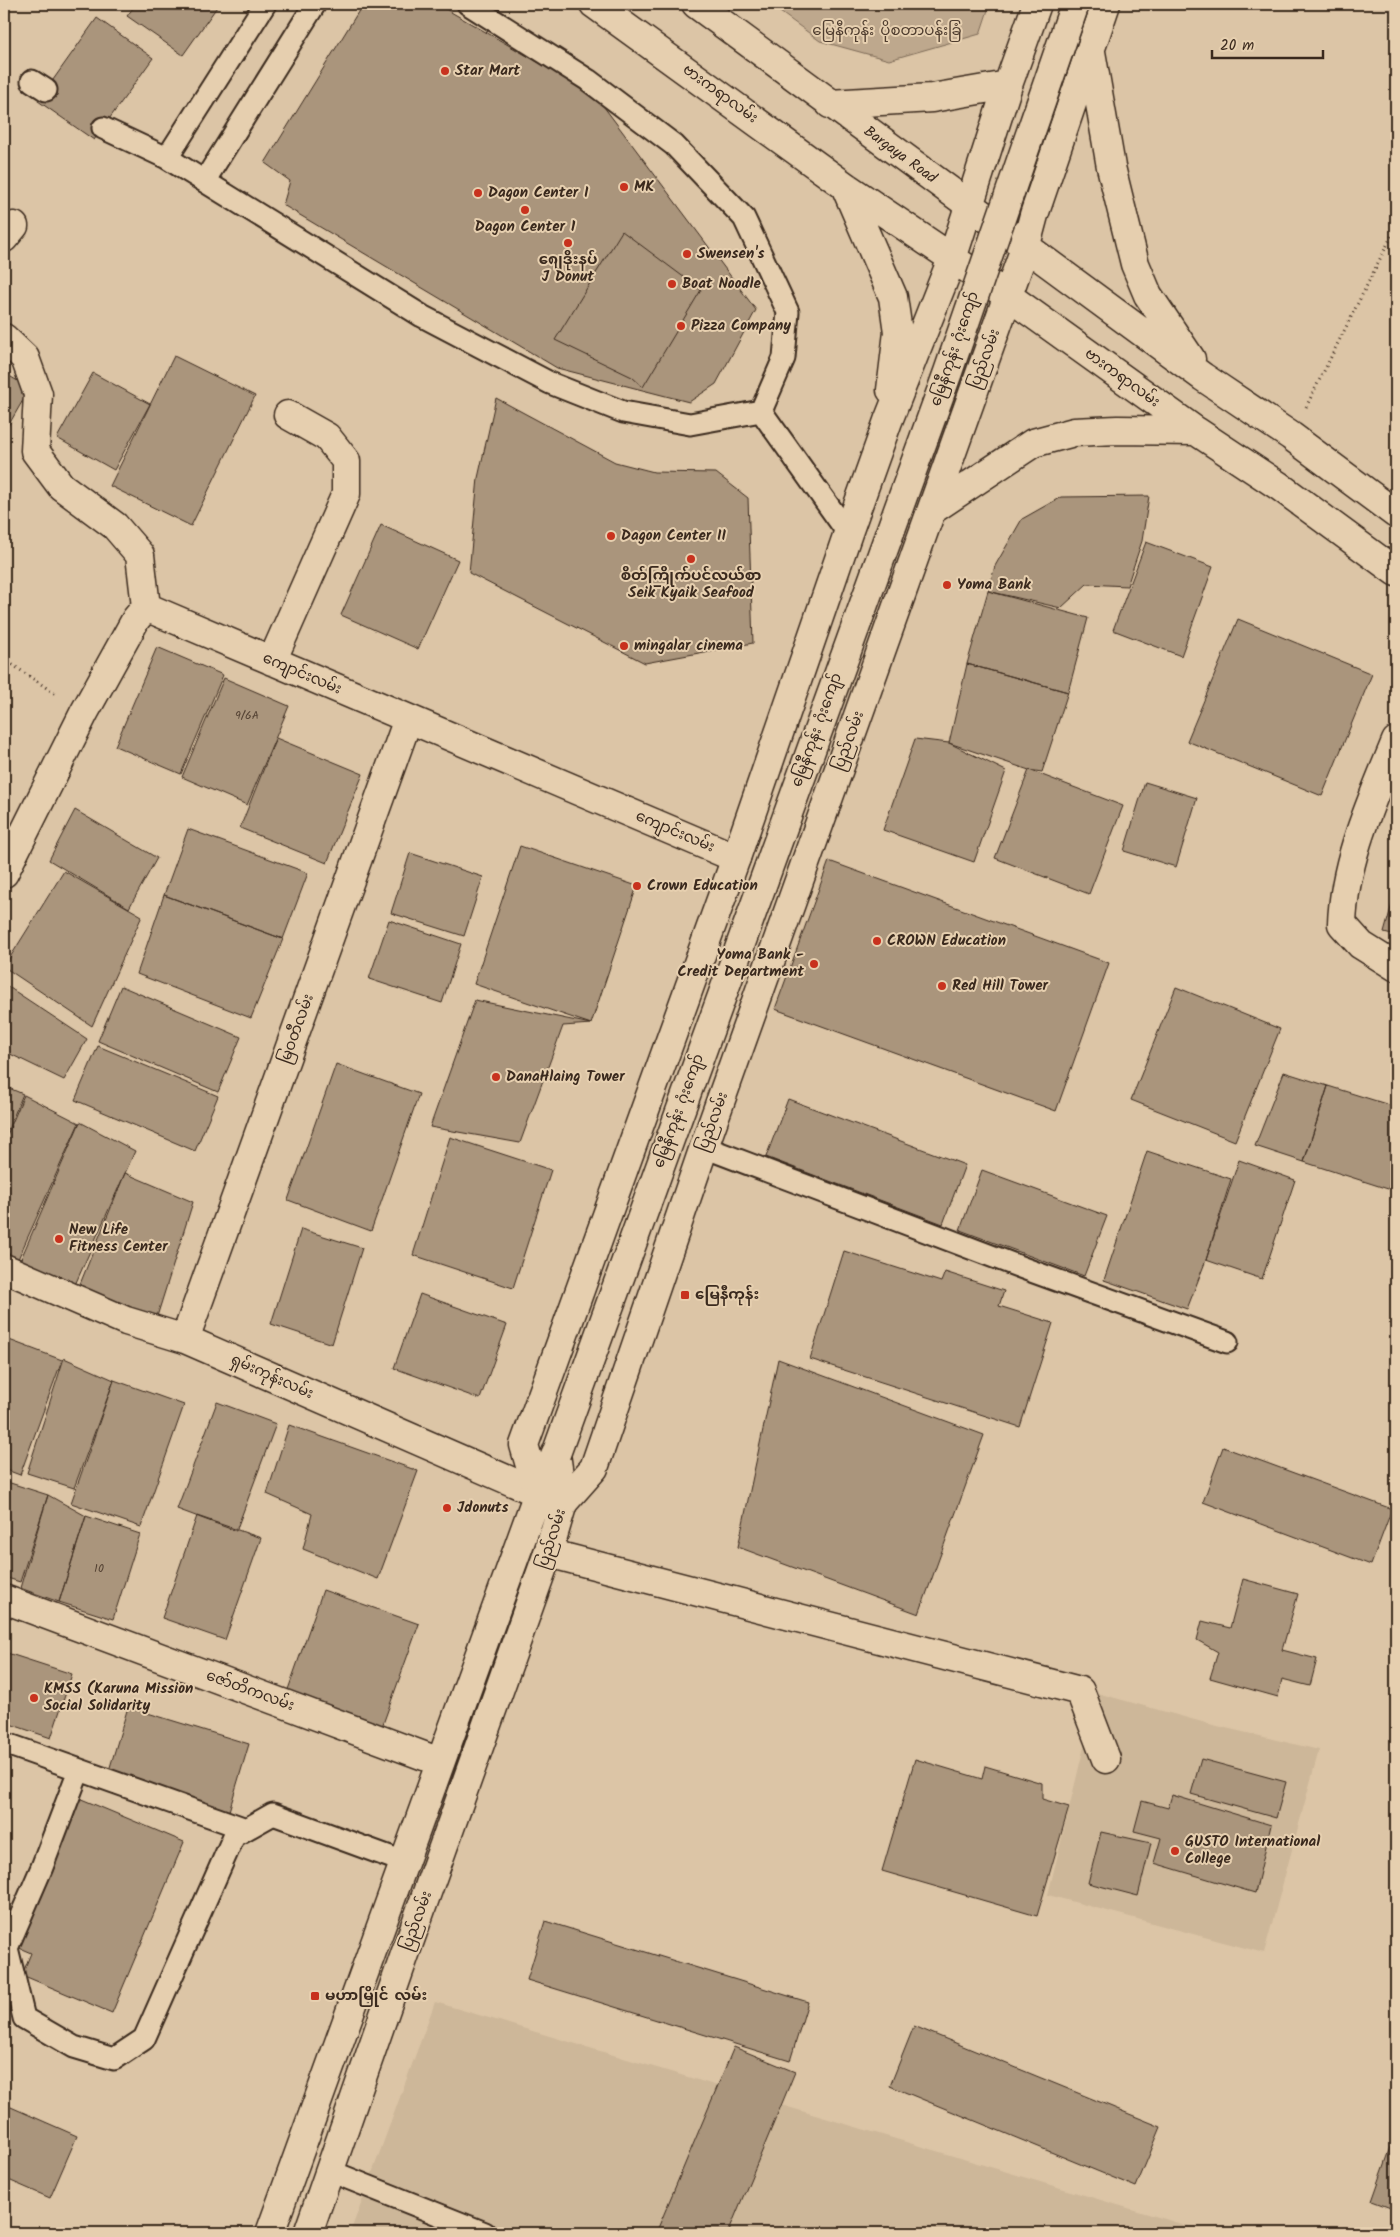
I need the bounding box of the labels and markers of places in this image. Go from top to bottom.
place label: Star Mart [455,59,520,83]
marker: Star Mart [439,65,451,77]
place label: MK [634,175,654,199]
place label: Dagon Center I [488,181,589,205]
marker: MK [618,181,630,193]
marker: Dagon Center I [472,187,484,199]
marker: Dagon Center 1 [519,204,531,216]
place label: Dagon Center 1 [475,215,576,239]
marker: ၈ျေဒိုးနပ် J Donut [562,237,574,249]
place label: Swensen's [697,242,765,266]
place label: ၈ျေဒိုးနပ် J Donut [539,248,597,289]
marker: Swensen's [681,248,693,260]
place label: Boat Noodle [682,272,762,296]
marker: Boat Noodle [666,278,678,290]
place label: Pizza Company [691,314,791,338]
marker: Pizza Company [675,320,687,332]
place label: Dagon Center II [621,524,727,548]
marker: Dagon Center II [605,530,617,542]
marker: စိတ်ကြိုက်ပင်လယ်စာ Seik Kyaik Seafood [685,553,697,565]
place label: စိတ်ကြိုက်ပင်လယ်စာ Seik Kyaik Seafood [621,564,761,605]
place label: Yoma Bank [957,573,1031,597]
marker: Yoma Bank [941,579,953,591]
place label: mingalar cinema [634,634,743,658]
marker: mingalar cinema [618,640,630,652]
place label: Crown Education [647,874,758,898]
marker: Crown Education [631,880,643,892]
place label: CROWN Education [887,929,1006,953]
marker: CROWN Education [871,935,883,947]
place label: Yoma Bank - Credit Department [678,943,804,984]
marker: Yoma Bank - Credit Department [808,958,820,970]
place label: Red Hill Tower [952,974,1049,998]
marker: Red Hill Tower [936,980,948,992]
place label: DanaHlaing Tower [506,1065,625,1089]
marker: DanaHlaing Tower [490,1071,502,1083]
place label: New Life Fitness Center [69,1218,168,1259]
marker: New Life Fitness Center [53,1233,65,1245]
place label: မြေနီကုန်း [695,1283,759,1307]
marker: မြေနီကုန်း [679,1289,691,1301]
place label: Jdonuts [457,1496,509,1520]
marker: Jdonuts [441,1502,453,1514]
place label: KMSS (Karuna Mission Social Solidarity [44,1677,193,1718]
marker: KMSS (Karuna Mission Social Solidarity [28,1692,40,1704]
place label: GUSTO International College [1185,1830,1320,1871]
marker: GUSTO International College [1169,1845,1181,1857]
place label: မဟာမြိုင် လမ်း [325,1984,427,2008]
marker: မဟာမြိုင် လမ်း [309,1990,321,2002]

